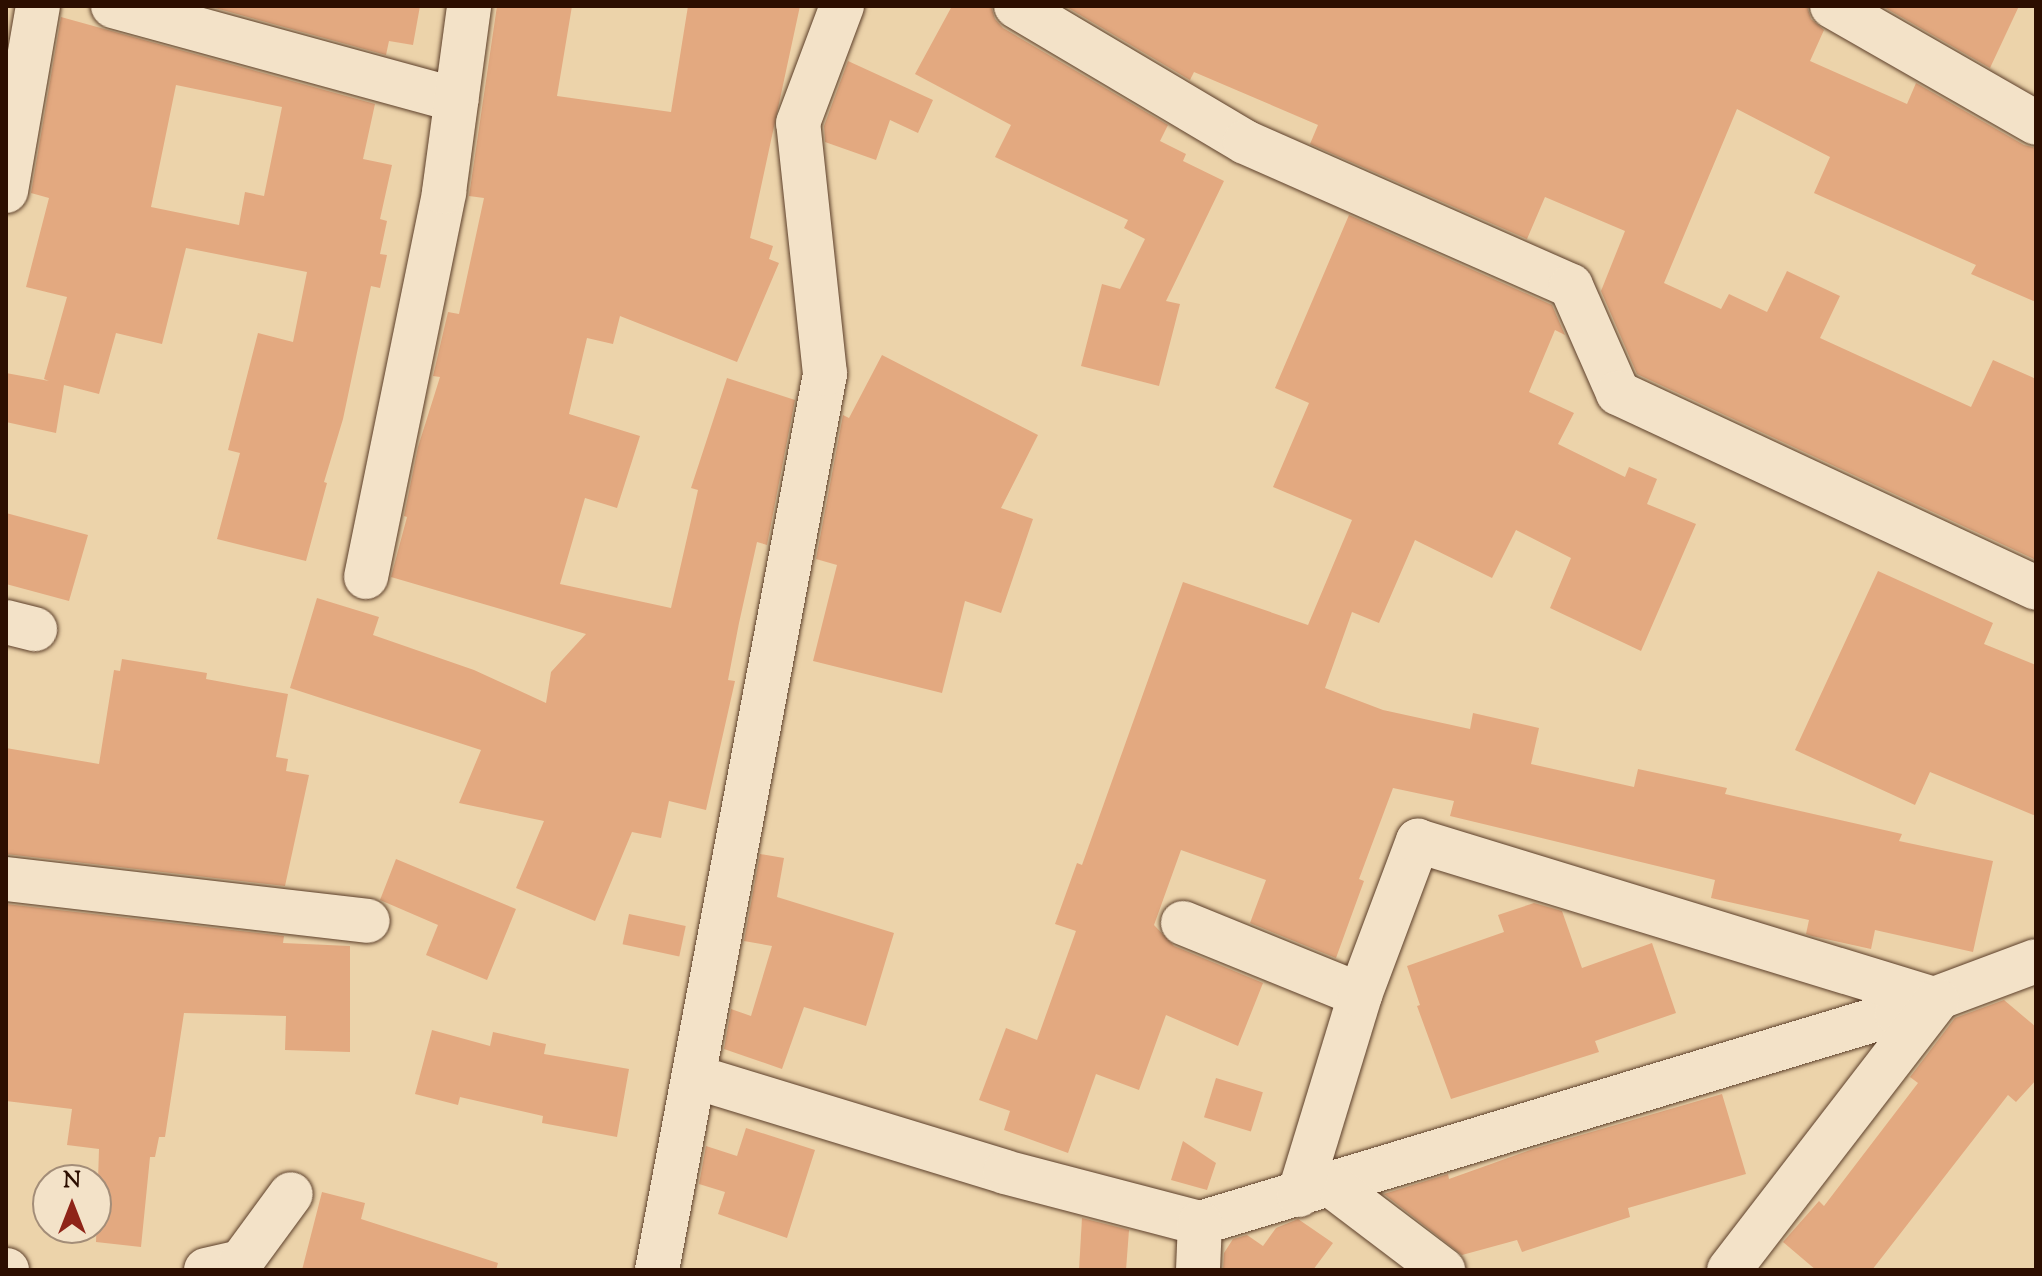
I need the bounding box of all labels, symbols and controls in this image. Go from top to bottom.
north arrow [32,1164,112,1244]
text: N [63,1166,81,1198]

